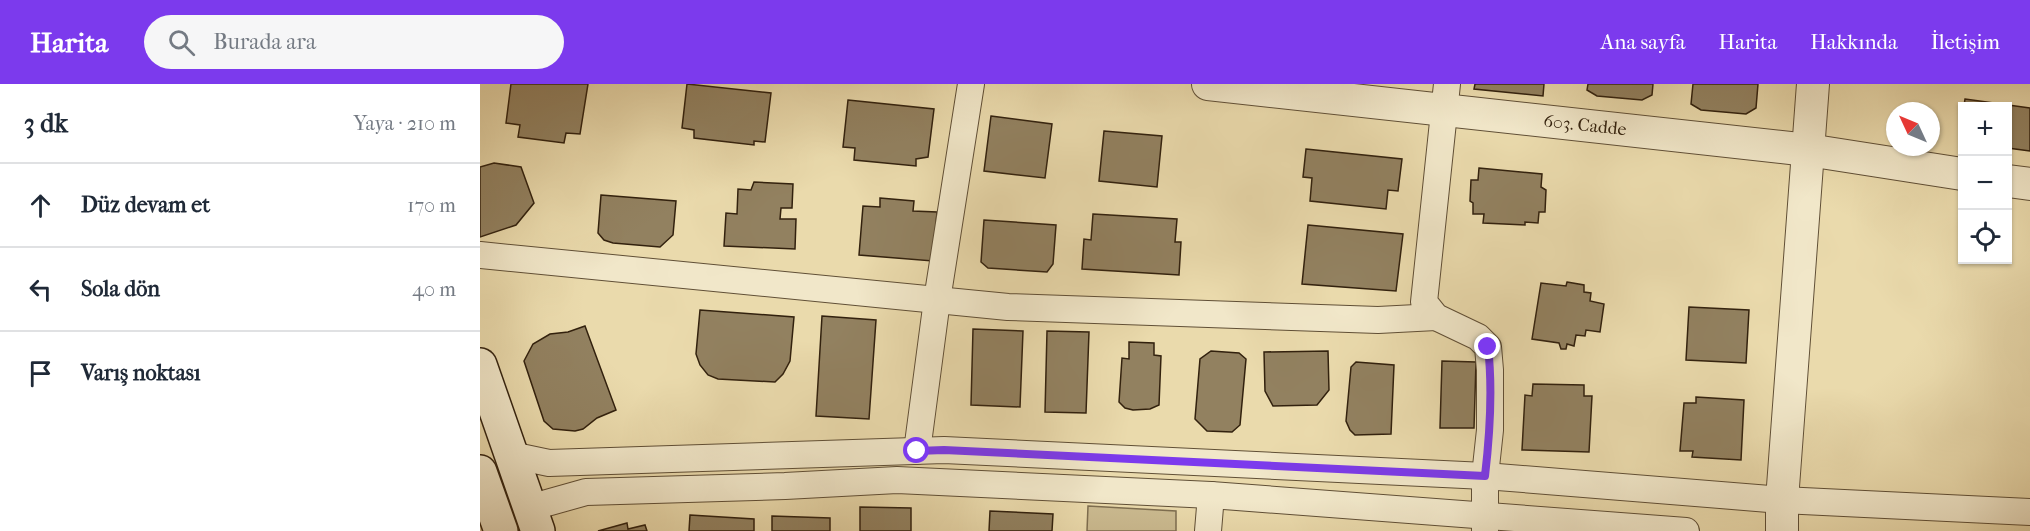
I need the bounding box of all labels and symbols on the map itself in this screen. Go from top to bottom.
north arrow [1886,102,1940,156]
street label: 603. Cadde [1542,111,1628,140]
route end [1474,333,1500,359]
route start [903,437,929,463]

